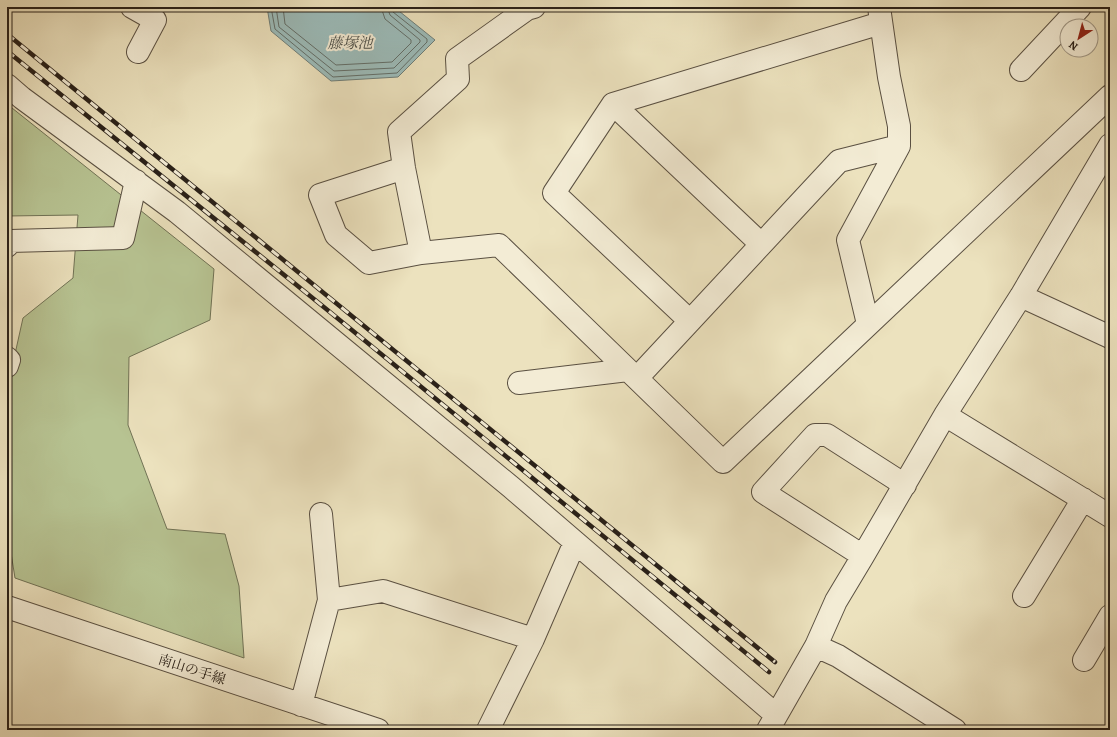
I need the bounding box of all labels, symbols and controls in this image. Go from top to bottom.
north arrow [1059,18,1099,58]
water label: 藤塚池 [327,33,374,53]
text: N [1066,37,1081,54]
street label: 南山の手線 [156,650,228,689]

